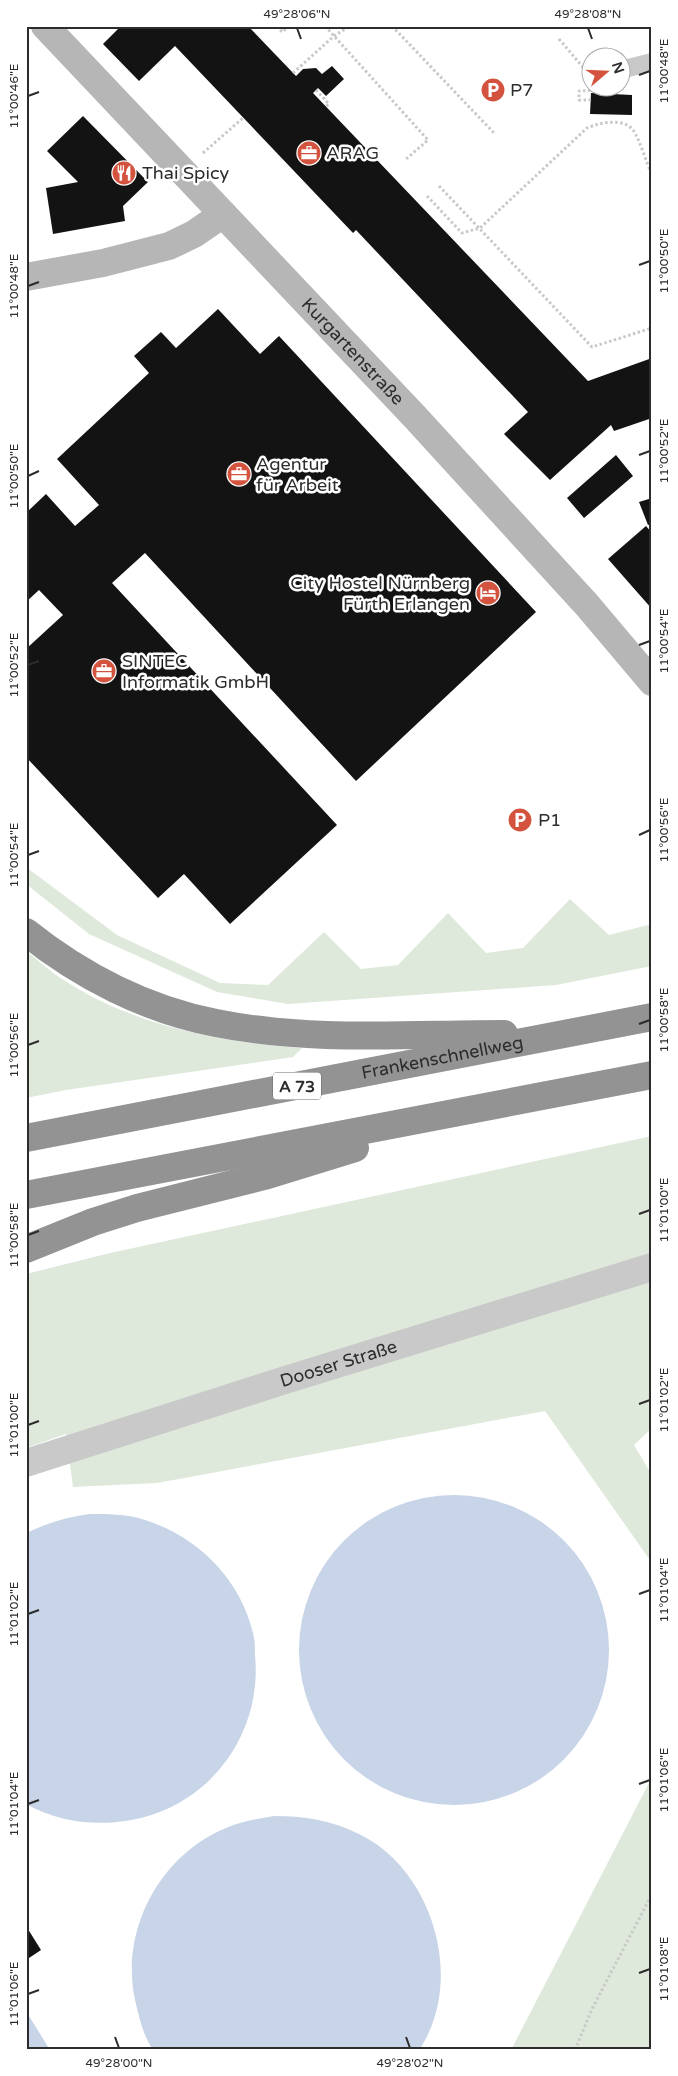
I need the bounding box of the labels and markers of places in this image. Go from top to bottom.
parking icon: P7 [480,77,506,103]
place label: P7 [510,79,533,101]
office icon: ARAG [296,140,322,166]
place label: ARAG [326,142,379,164]
restaurant icon: Thai Spicy [111,160,137,186]
place label: Thai Spicy [142,162,229,184]
place label: Agentur für Arbeit [256,453,339,496]
office icon: Agentur für Arbeit [226,461,252,487]
place label: City Hostel Nürnberg Fürth Erlangen [290,572,470,615]
hotel icon: City Hostel Nürnberg Fürth Erlangen [475,580,501,606]
place label: SINTEC Informatik GmbH [122,650,269,693]
office icon: SINTEC Informatik GmbH [91,658,117,684]
parking icon: P1 [507,807,533,833]
place label: P1 [538,809,561,831]

